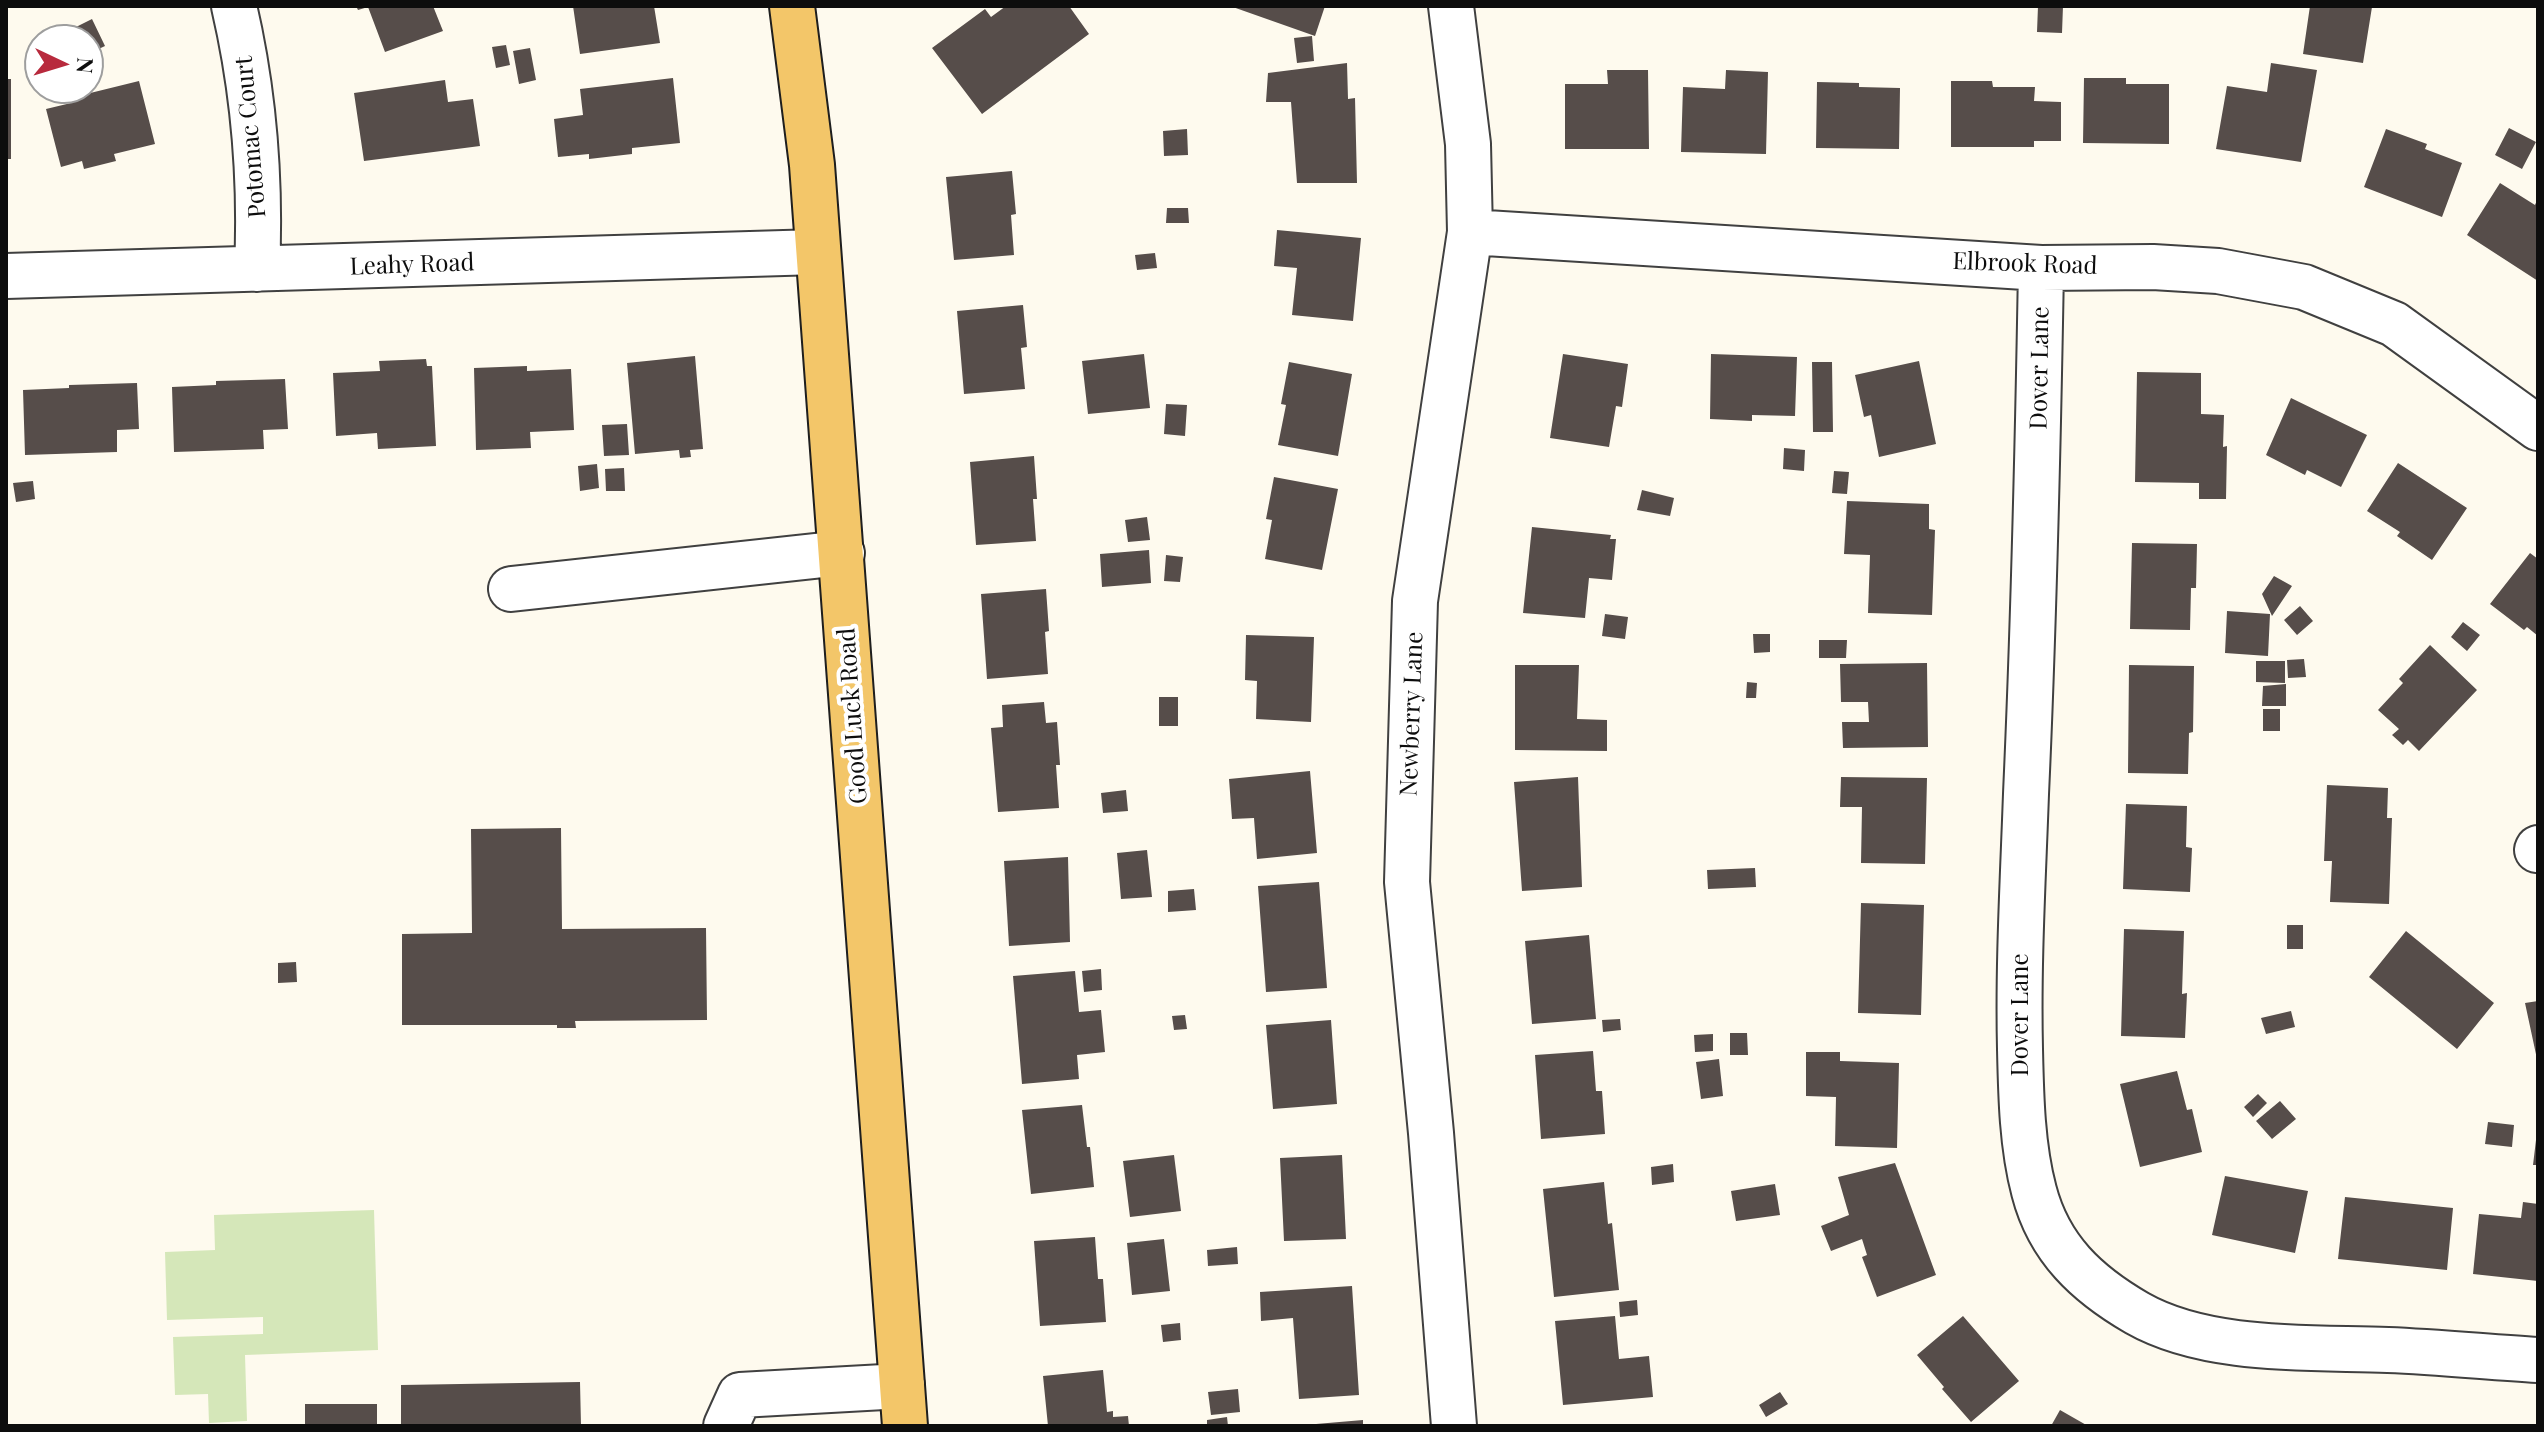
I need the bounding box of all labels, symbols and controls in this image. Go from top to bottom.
north arrow [24,24,104,104]
street label: Potomac Court [230,55,272,219]
text: N [70,57,101,74]
street label: Elbrook Road [1952,247,2098,281]
street label: Leahy Road [349,248,475,282]
street label: Dover Lane [2025,306,2055,430]
street label: Good Luck Road [832,627,874,805]
street label: Newberry Lane [1395,631,1429,797]
street label: Dover Lane [2007,953,2035,1077]

